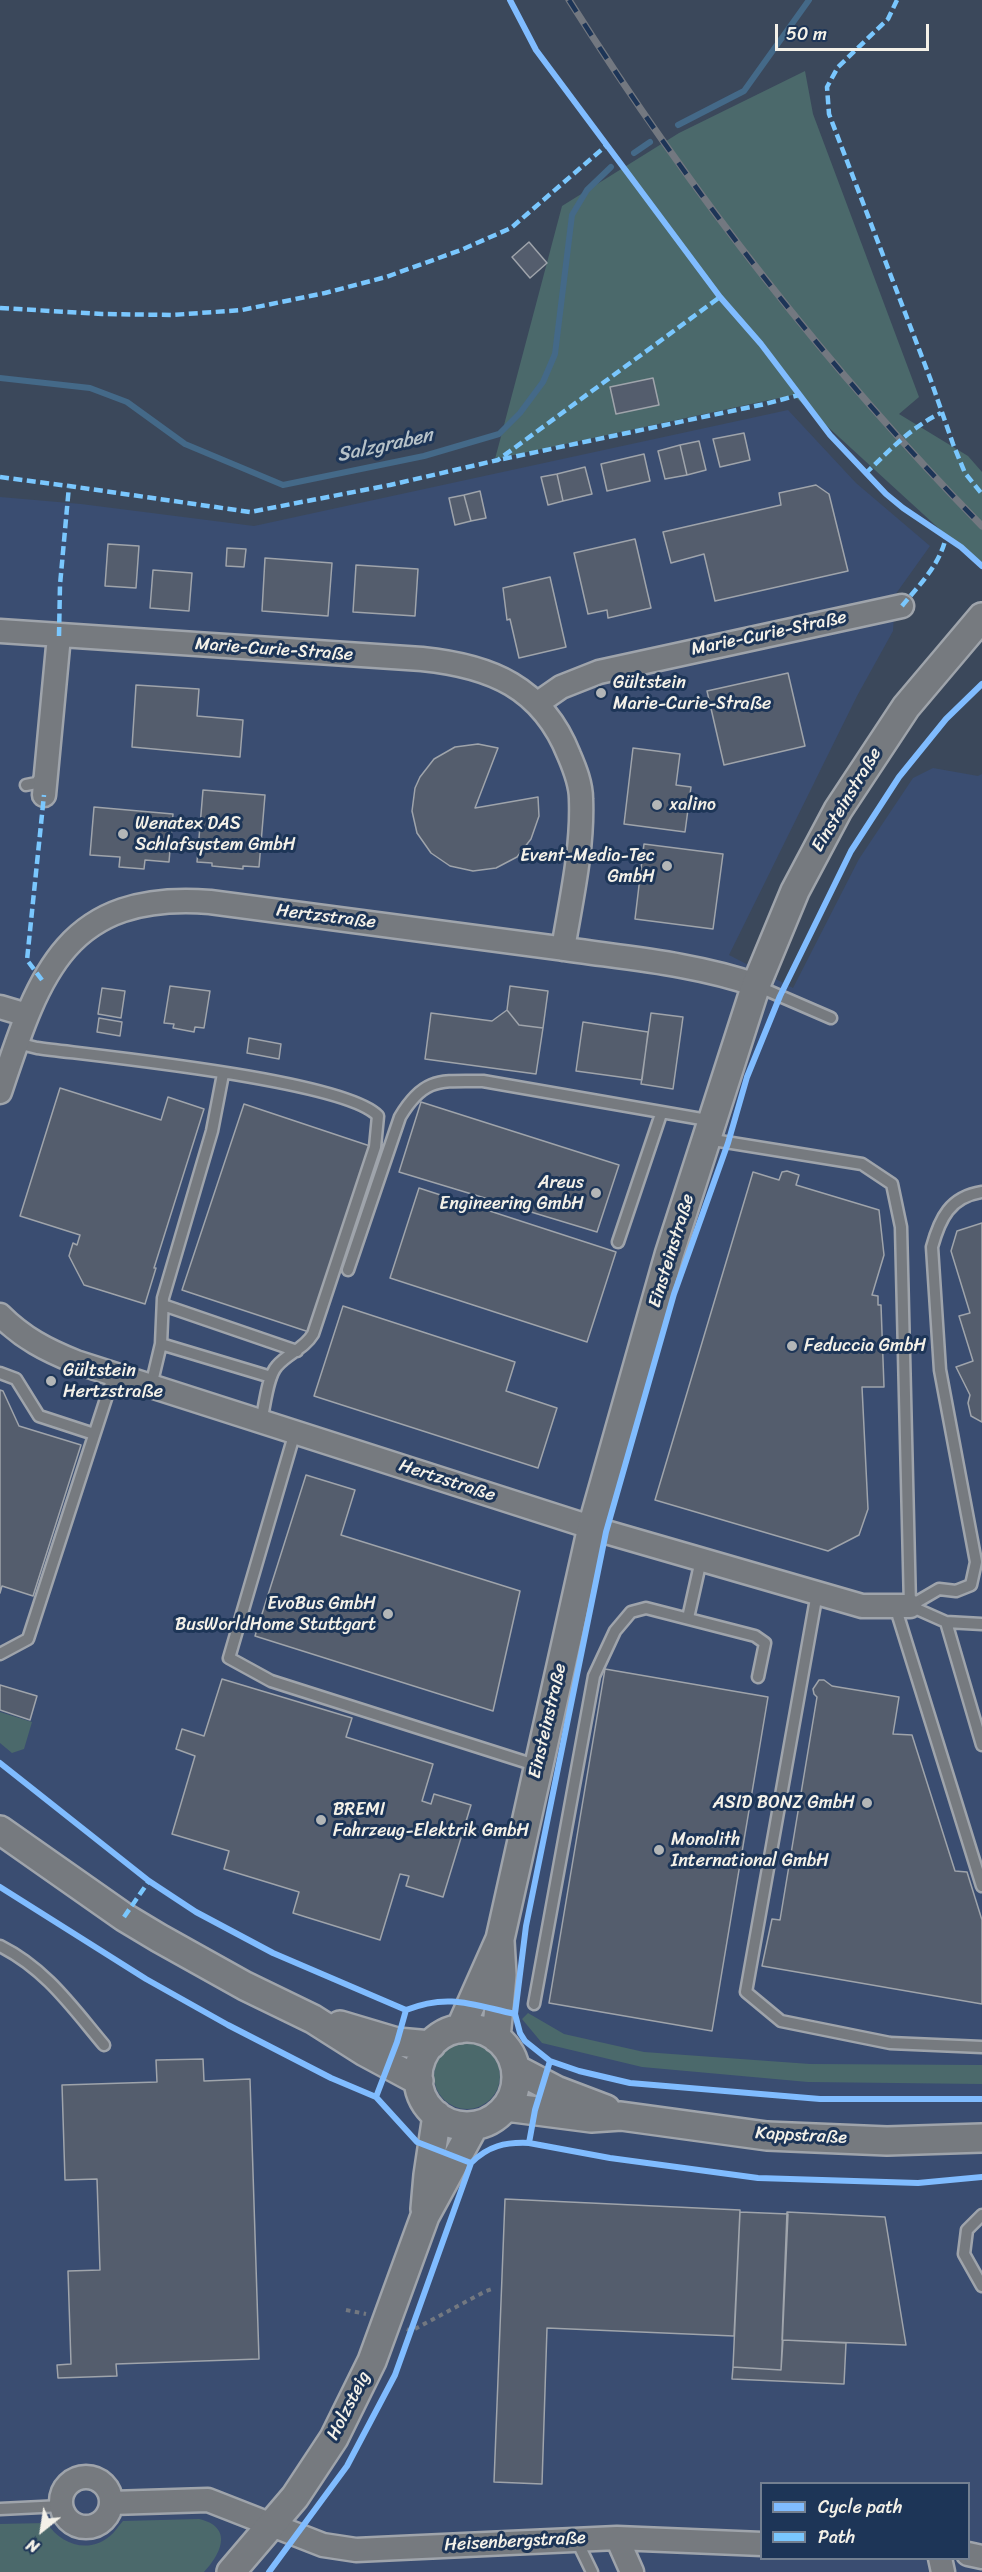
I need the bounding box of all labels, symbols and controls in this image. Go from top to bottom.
scale bar [778,12,932,50]
text: 50 m [786,18,827,50]
water label: Salzgraben [335,424,435,468]
street label: Marie-Curie-Straße [689,607,849,661]
street label: Marie-Curie-Straße [194,634,354,666]
place label: Gültstein Marie-Curie-Straße [613,672,771,714]
marker: Gültstein Marie-Curie-Straße [594,686,608,700]
street label: Einsteinstraße [807,744,887,856]
place label: xalino [669,794,716,816]
marker: xalino [650,798,664,812]
place label: Wenatex DAS Schlafsystem GmbH [135,813,296,856]
marker: Wenatex DAS Schlafsystem GmbH [116,827,130,841]
place label: Event-Media-Tec GmbH [520,845,655,888]
marker: Event-Media-Tec GmbH [660,859,674,873]
street label: Hertzstraße [275,900,377,934]
place label: Areus Engineering GmbH [439,1172,584,1214]
marker: Areus Engineering GmbH [589,1186,603,1200]
street label: Einsteinstraße [644,1192,700,1310]
place label: Feduccia GmbH [804,1335,926,1357]
marker: Feduccia GmbH [785,1339,799,1353]
place label: Gültstein Hertzstraße [63,1360,163,1402]
marker: Gültstein Hertzstraße [44,1374,58,1388]
street label: Hertzstraße [396,1455,498,1507]
place label: EvoBus GmbH BusWorldHome Stuttgart [175,1593,376,1636]
marker: EvoBus GmbH BusWorldHome Stuttgart [381,1607,395,1621]
street label: Einsteinstraße [524,1661,572,1781]
place label: ASID BONZ GmbH [713,1792,855,1814]
marker: ASID BONZ GmbH [860,1796,874,1810]
place label: BREMI Fahrzeug-Elektrik GmbH [333,1799,529,1842]
marker: BREMI Fahrzeug-Elektrik GmbH [314,1813,328,1827]
place label: Monolith International GmbH [671,1829,829,1872]
marker: Monolith International GmbH [652,1843,666,1857]
street label: Kappstraße [755,2123,847,2149]
street label: Holzsteig [323,2368,375,2444]
legend [760,2482,970,2560]
text: Cycle path [818,2491,902,2523]
north arrow [12,2500,72,2560]
text: Path [818,2521,855,2553]
street label: Heisenbergstraße [444,2528,586,2556]
text: N [21,2531,45,2561]

